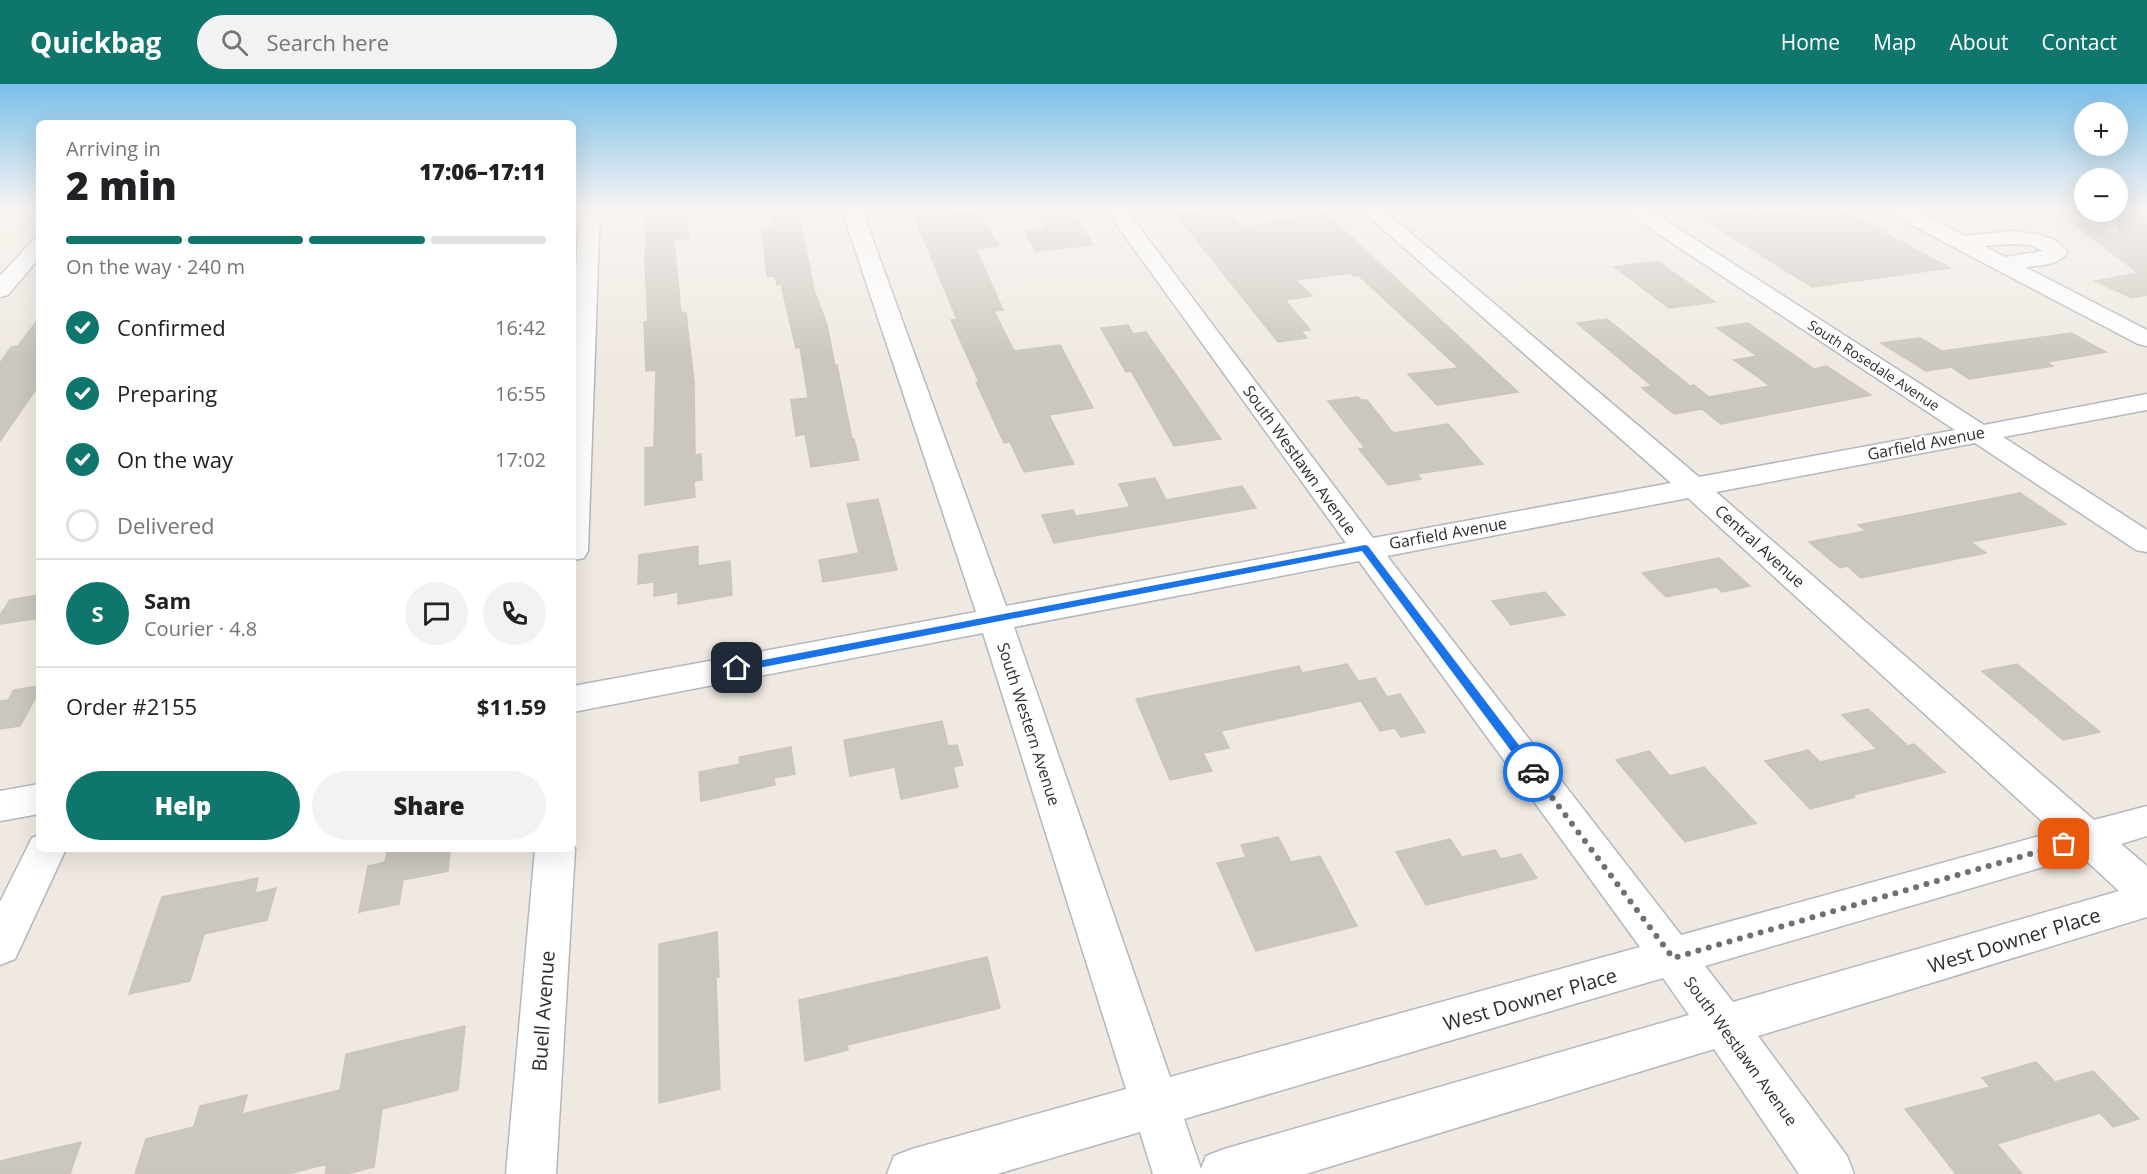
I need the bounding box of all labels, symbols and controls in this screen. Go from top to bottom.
search box [197,15,617,69]
text: Quickbag [30,23,161,61]
icon: search [218,26,251,59]
text: Search here [266,27,389,57]
text: Home [1781,28,1840,56]
text: Map [1873,28,1916,56]
text: About [1949,28,2009,56]
text: Contact [2042,28,2117,56]
map controls [2074,102,2128,222]
button: + [2074,102,2128,156]
text: Arriving in [66,135,161,162]
text: 17:06–17:11 [419,156,546,186]
text: 2 min [66,158,177,211]
button: − [2074,168,2128,222]
text: On the way · 240 m [66,253,245,280]
icon: check [66,311,99,344]
text: Confirmed [117,312,226,342]
text: 16:42 [495,314,546,341]
street label: South Rosedale Avenue [1804,315,1944,415]
icon: check [66,377,99,410]
text: Preparing [117,378,217,408]
text: 16:55 [495,380,546,407]
street label: South Westlawn Avenue [1238,381,1362,539]
street label: Garfield Avenue [1865,421,1987,465]
icon: check [66,443,99,476]
text: On the way [117,444,233,474]
text: 17:02 [495,446,546,473]
street label: Central Avenue [1710,500,1810,592]
text: Delivered [117,510,215,540]
street label: Garfield Avenue [1387,512,1509,554]
button: chat [405,582,468,645]
button: phone [483,582,546,645]
text: Sam [144,585,191,615]
text: S [91,598,104,628]
text: Courier · 4.8 [144,615,257,642]
street label: South Western Avenue [992,640,1066,808]
pin [711,642,762,693]
icon: home [720,651,753,684]
text: Order #2155 [66,691,197,721]
text: $11.59 [477,691,546,721]
courier [1503,742,1563,802]
icon: car [1517,756,1550,789]
button: Help [66,771,300,840]
button: Share [312,771,546,840]
pin [2038,818,2089,869]
icon: bag [2047,827,2080,860]
street label: West Downer Place [1924,901,2104,979]
street label: Buell Avenue [525,950,561,1072]
street label: West Downer Place [1440,961,1620,1037]
street label: South Westlawn Avenue [1679,972,1803,1130]

